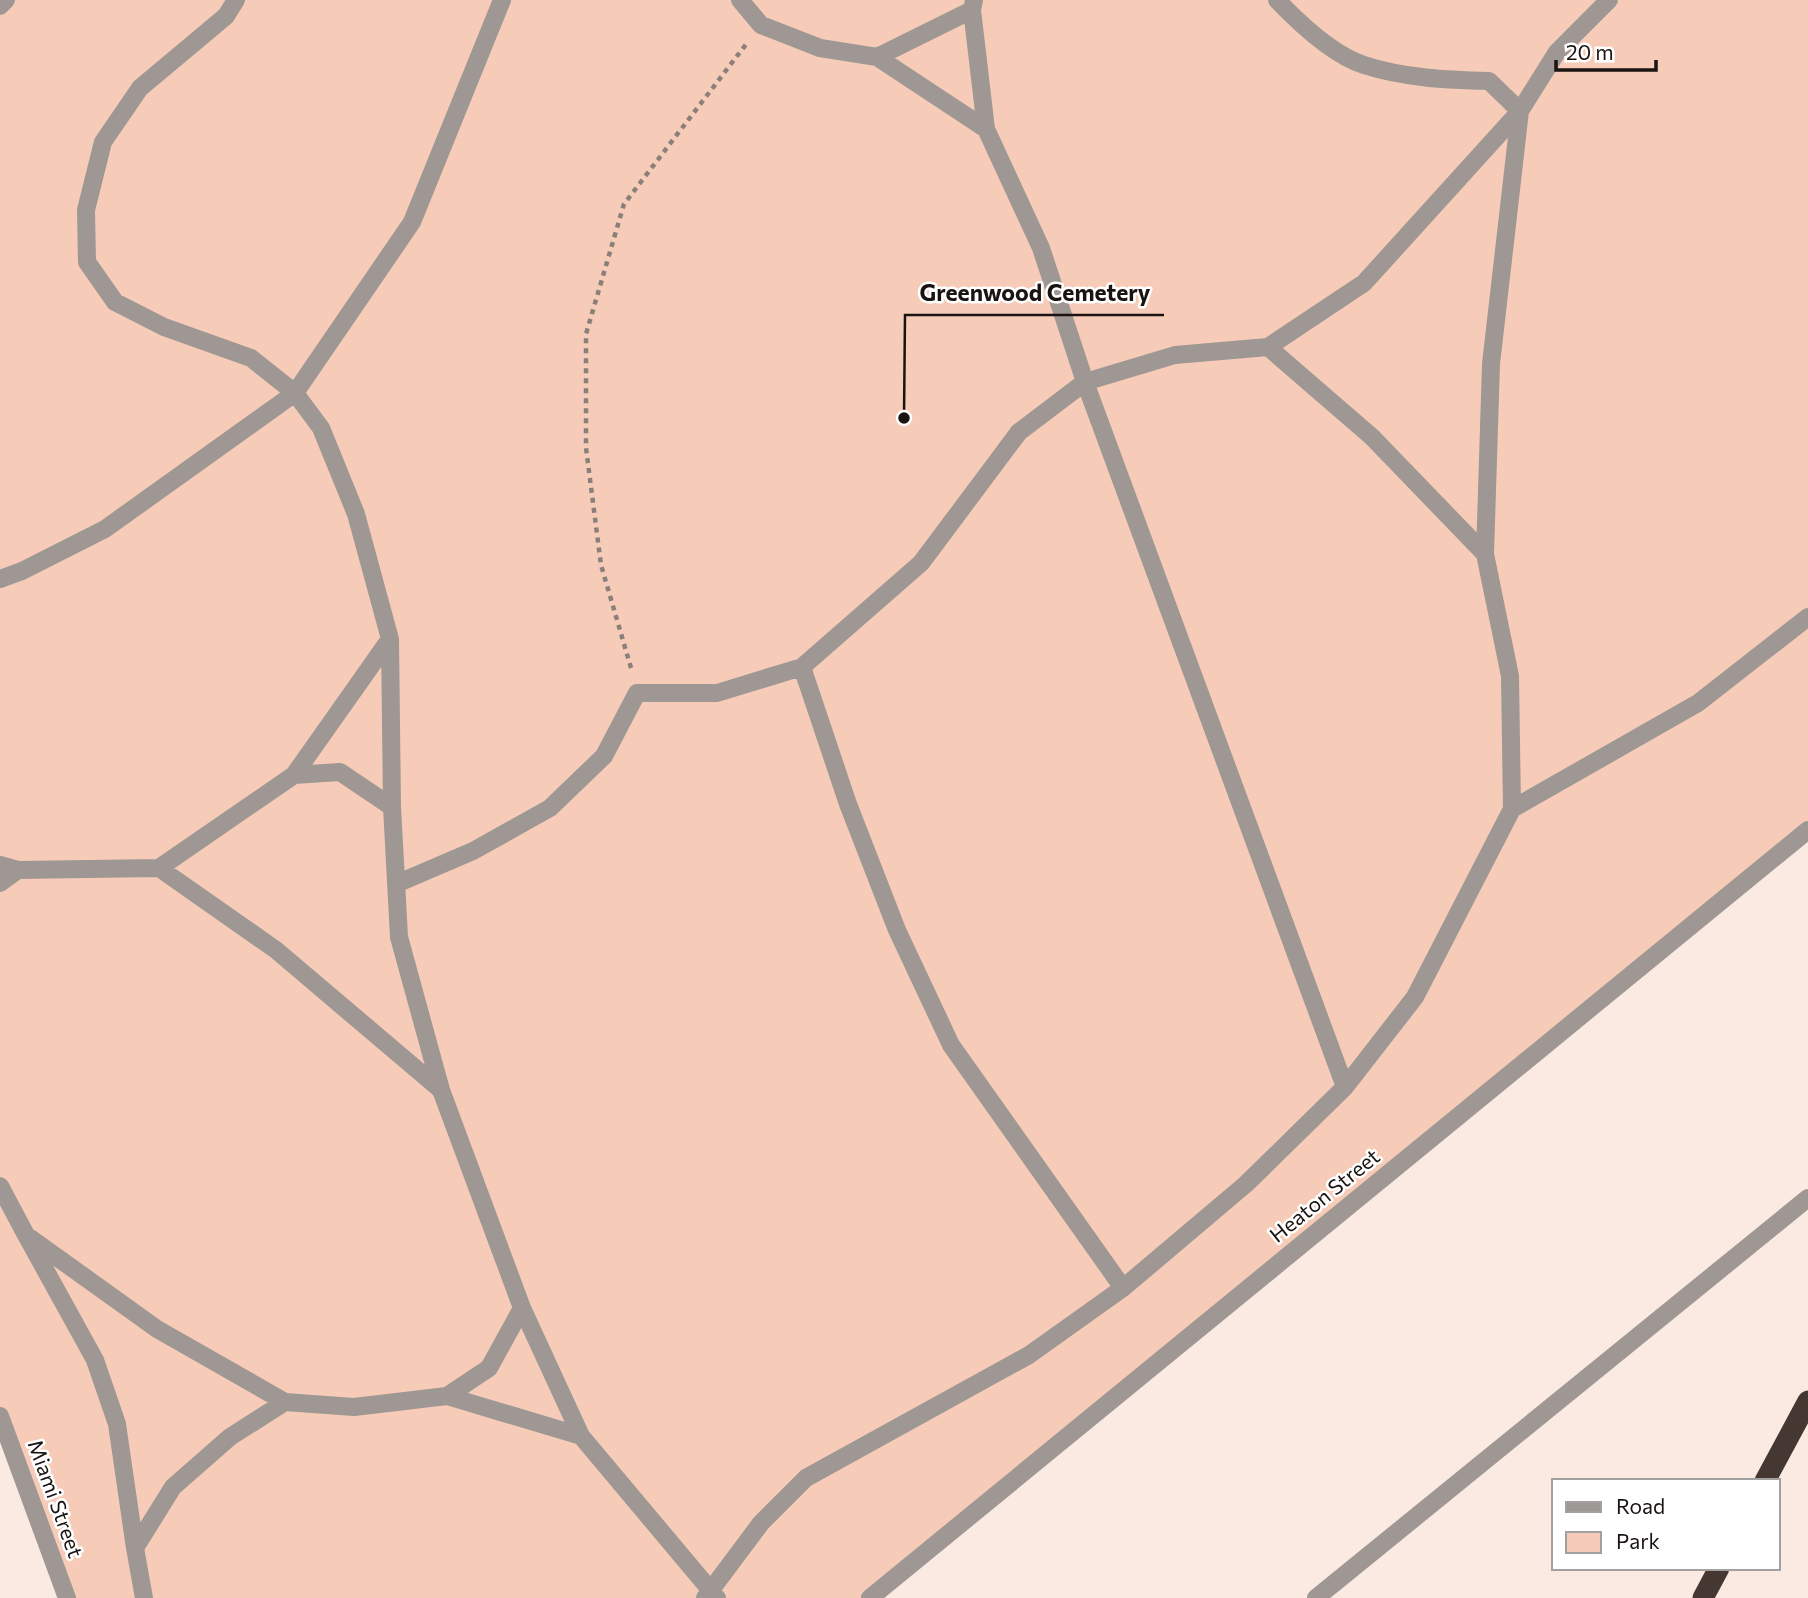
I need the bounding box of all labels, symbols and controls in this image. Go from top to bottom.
scale bar [1556,28,1656,72]
text: 20 m [1566,39,1614,64]
callout: Greenwood Cemetery [905,271,1164,315]
text: Greenwood Cemetery [920,278,1151,306]
street label: Heaton Street [1264,1143,1384,1247]
street label: Miami Street [24,1436,89,1561]
legend [1552,1479,1780,1570]
text: Road [1616,1493,1665,1518]
text: Park [1616,1528,1660,1553]

